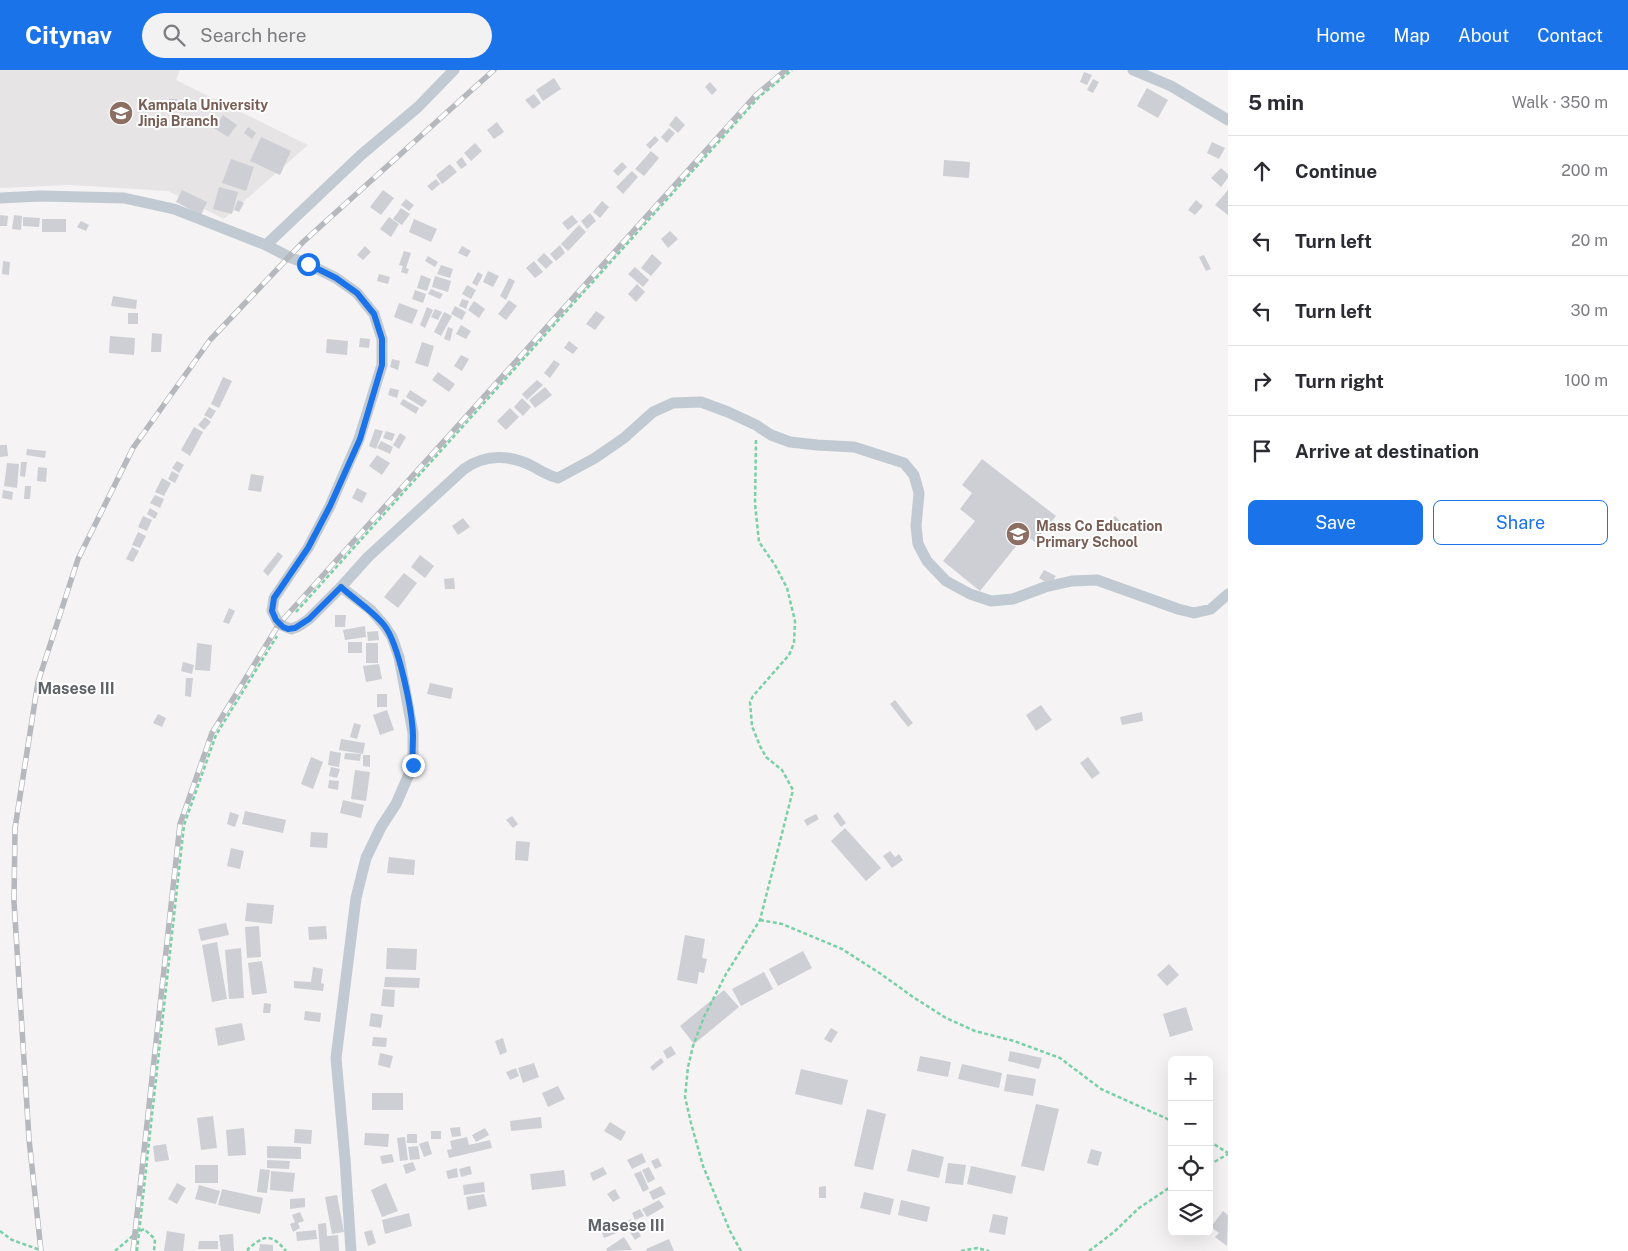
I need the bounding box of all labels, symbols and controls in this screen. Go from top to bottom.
search box [142,13,492,58]
text: Citynav [25,21,112,49]
icon: search [160,21,188,49]
text: Search here [200,24,307,46]
text: Home [1316,25,1366,46]
text: Map [1394,25,1430,46]
text: About [1458,25,1509,46]
text: Contact [1537,25,1603,46]
text: 5 min [1248,90,1304,115]
text: Walk · 350 m [1512,93,1608,112]
place label: Kampala University Jinja Branch [138,97,268,129]
school or university icon: Kampala University Jinja Branch [108,100,134,126]
icon: ahead [1248,157,1276,185]
text: Continue [1295,160,1377,182]
text: 200 m [1561,161,1608,180]
icon: left [1248,227,1276,255]
text: Turn left [1295,230,1372,252]
text: 20 m [1571,231,1608,250]
route start [297,253,320,276]
icon: left [1248,297,1276,325]
text: Turn left [1295,300,1372,322]
text: 30 m [1571,301,1608,320]
icon: right [1248,367,1276,395]
text: Turn right [1295,370,1384,392]
text: 100 m [1564,371,1608,390]
icon: arrive [1248,437,1276,465]
text: Arrive at destination [1295,440,1479,462]
button: Save [1248,500,1423,545]
button: Share [1433,500,1608,545]
place label: Mass Co Education Primary School [1036,518,1163,550]
school or university icon: Mass Co Education Primary School [1005,521,1031,547]
district label: Masese III [37,679,115,698]
route end [402,754,425,777]
map controls [1168,1056,1213,1236]
button: + [1168,1056,1213,1101]
button: − [1168,1101,1213,1146]
button: locate [1168,1146,1213,1191]
button: layers [1168,1191,1213,1236]
district label: Masese III [587,1216,665,1235]

